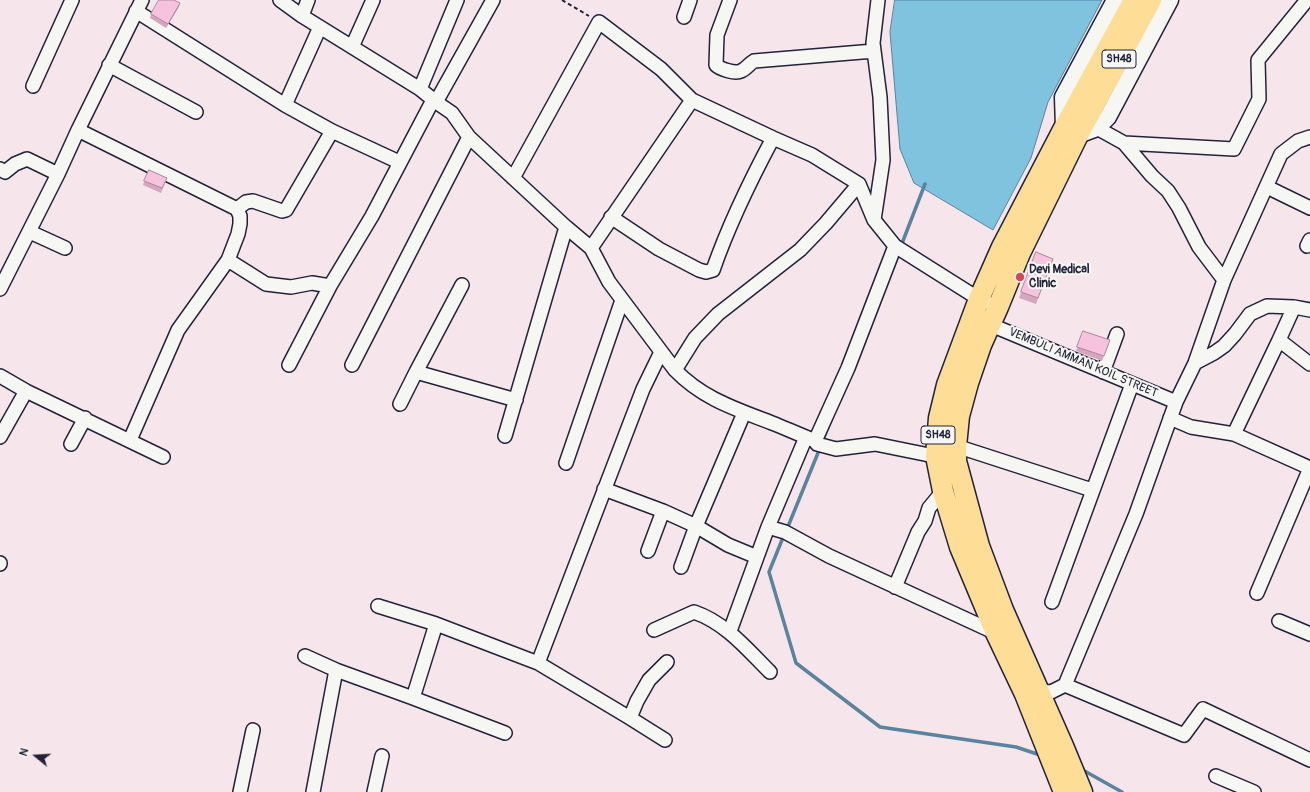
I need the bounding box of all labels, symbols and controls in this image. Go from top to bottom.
road number: SH48 [1102,50,1136,68]
place label: Devi Medical Clinic [1029,263,1090,291]
marker: Devi Medical Clinic [1014,271,1026,283]
street label: VEMBULI AMMAN KOIL STREET [1006,325,1160,401]
road number: SH48 [921,426,955,444]
north arrow [16,736,56,776]
text: N [17,747,31,758]

